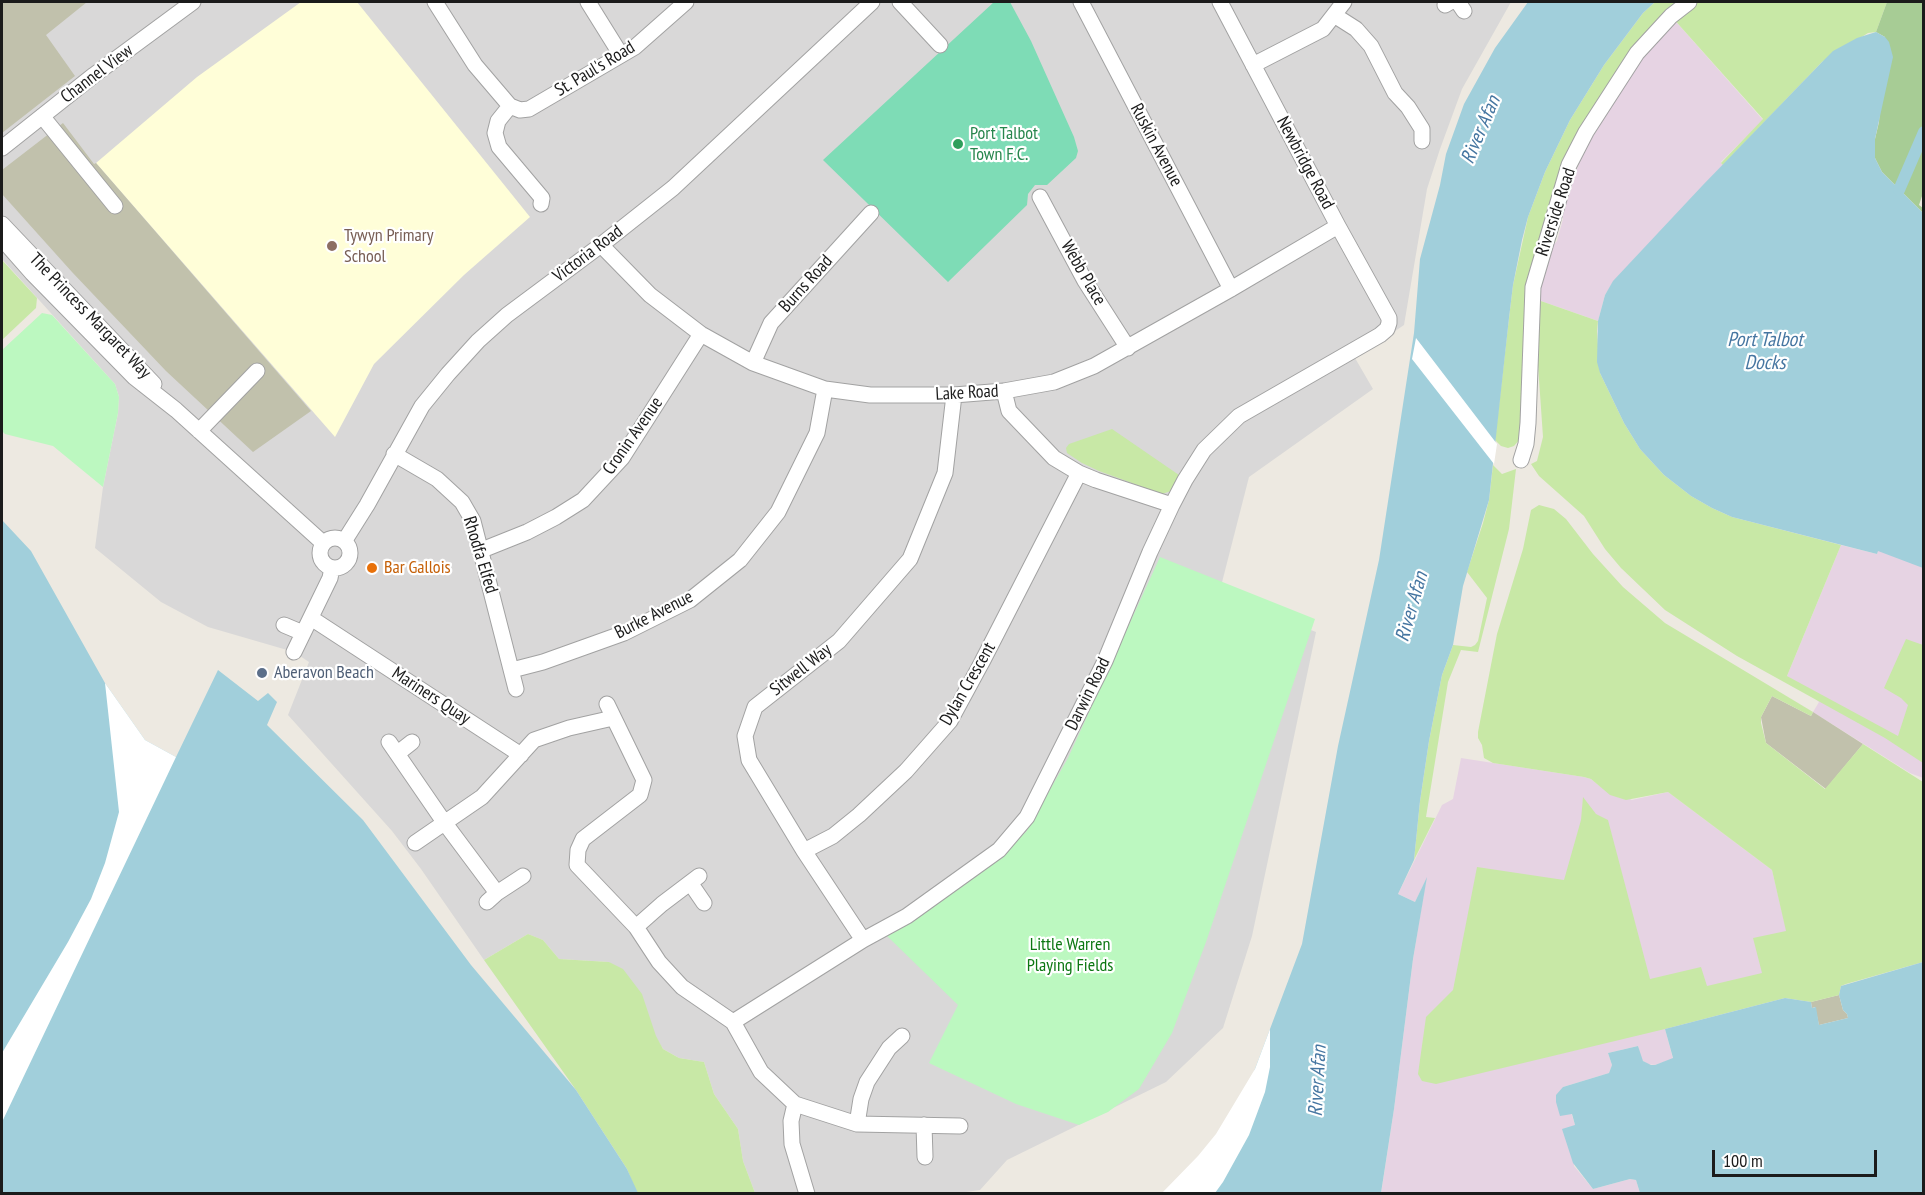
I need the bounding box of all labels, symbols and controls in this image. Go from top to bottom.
street label: St. Paul's Road [551,37,639,101]
street label: Channel View [57,40,137,108]
water label: River Afan [1456,93,1506,167]
street label: Ruskin Avenue [1125,100,1187,190]
street label: Newbridge Road [1272,113,1338,213]
place label: Port Talbot Town F.C. [970,123,1038,166]
marker: Port Talbot Town F.C. [951,137,965,151]
street label: Riverside Road [1532,165,1580,259]
street label: Victoria Road [549,221,627,287]
place label: Tywyn Primary School [344,225,433,268]
street label: Webb Place [1056,237,1110,309]
marker: Tywyn Primary School [325,239,339,253]
street label: The Princess Margaret Way [24,249,156,383]
street label: Burns Road [775,251,837,317]
water label: Port Talbot Docks [1727,328,1803,375]
street label: Lake Road [935,381,999,405]
street label: Cronin Avenue [598,393,668,479]
street label: Rhodfa Elfed [458,514,502,596]
place label: Bar Gallois [384,557,451,579]
marker: Bar Gallois [365,561,379,575]
water label: River Afan [1391,570,1433,644]
street label: Burke Avenue [611,586,697,644]
street label: Sitwell Way [766,639,836,701]
street label: Dylan Crescent [936,639,1000,729]
street label: Darwin Road [1061,654,1115,734]
place label: Aberavon Beach [274,662,374,684]
street label: Mariners Quay [388,663,474,729]
marker: Aberavon Beach [255,666,269,680]
park label: Little Warren Playing Fields [1027,934,1113,976]
water label: River Afan [1304,1045,1332,1117]
scale bar [1715,1138,1880,1176]
text: 100 m [1723,1149,1763,1172]

